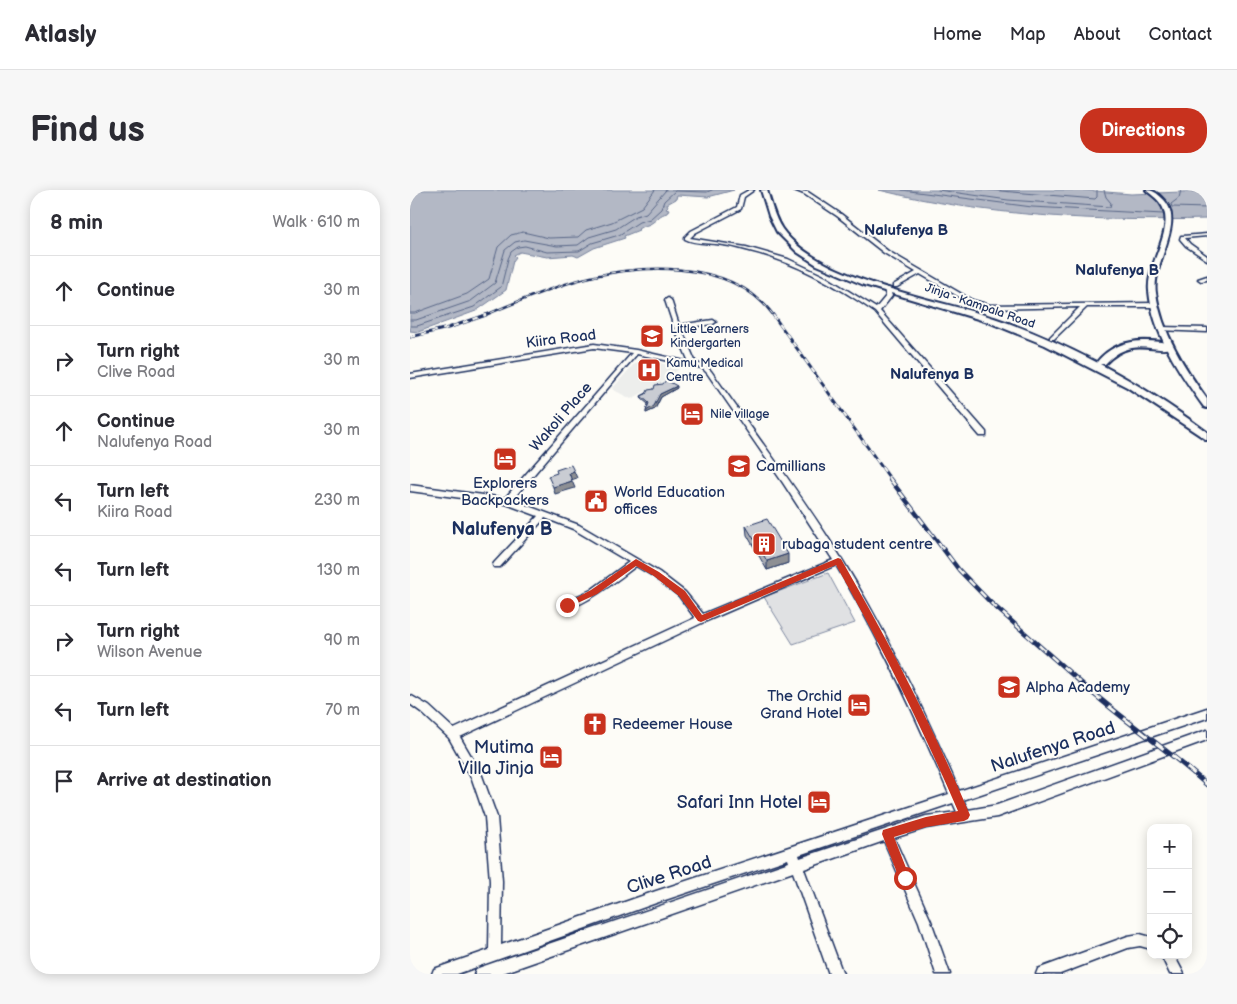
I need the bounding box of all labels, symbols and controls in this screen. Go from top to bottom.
text: Atlasly [25,20,96,49]
text: Home [933,24,982,45]
text: Map [1010,24,1046,45]
text: About [1074,24,1121,45]
text: Contact [1149,24,1212,45]
button: Directions [1080,108,1207,153]
text: Find us [30,109,145,152]
text: 8 min [50,210,103,235]
text: Walk · 610 m [272,213,360,232]
district label: Nalufenya B [864,221,948,240]
district label: Nalufenya B [1075,261,1159,280]
icon: ahead [50,277,78,305]
text: Continue [97,279,175,302]
street label: Jinja - Kampala Road [923,280,1037,332]
text: 30 m [323,281,360,300]
place label: Little Learners Kindergarten [670,322,749,351]
school or university icon: Little Learners Kindergarten [639,323,665,349]
street label: Kiira Road [525,325,597,353]
text: Turn right [97,340,180,363]
icon: right [50,347,78,375]
text: 30 m [323,351,360,370]
place label: Kamu Medical Centre [666,356,743,385]
hospital icon: Kamu Medical Centre [636,357,662,383]
text: Clive Road [97,363,175,382]
district label: Nalufenya B [890,365,974,384]
street label: Wakoli Place [526,378,596,456]
hotel icon: Nile village [679,401,705,427]
place label: Nile village [710,407,769,422]
text: Continue [97,410,175,433]
icon: ahead [50,417,78,445]
text: 30 m [323,421,360,440]
text: Nalufenya Road [97,433,212,452]
hotel icon: Explorers Backpackers [492,446,518,472]
school or university icon: Camillians [726,453,752,479]
place label: Camillians [756,457,826,476]
place label: Explorers Backpackers [461,474,550,510]
text: Turn left [97,480,169,503]
place label: World Education offices [614,483,725,519]
icon: left [50,487,78,515]
public building icon: World Education offices [583,488,609,514]
text: 230 m [314,491,360,510]
text: Kiira Road [97,503,172,522]
district label: Nalufenya B [452,519,553,540]
building icon: rubaga student centre [751,531,777,557]
place label: rubaga student centre [782,535,933,554]
icon: left [50,557,78,585]
text: Turn left [97,559,169,582]
text: 130 m [317,561,360,580]
route end [556,594,579,617]
text: Turn right [97,620,180,643]
icon: right [50,627,78,655]
text: 90 m [324,631,360,650]
text: Wilson Avenue [97,643,202,662]
school or university icon: Alpha Academy [996,674,1022,700]
place label: Alpha Academy [1026,678,1130,697]
place label: The Orchid Grand Hotel [760,687,842,723]
hotel icon: The Orchid Grand Hotel [846,692,872,718]
icon: left [50,697,78,725]
text: Turn left [97,699,169,722]
text: 70 m [325,701,360,720]
church icon: Redeemer House [582,711,608,737]
place label: Redeemer House [612,715,733,734]
street label: Nalufenya Road [988,717,1118,777]
place label: Mutima Villa Jinja [458,737,534,779]
hotel icon: Mutima Villa Jinja [538,744,564,770]
icon: arrive [50,767,78,795]
text: Arrive at destination [97,769,272,792]
hotel icon: Safari Inn Hotel [806,789,832,815]
place label: Safari Inn Hotel [677,792,802,813]
map controls [1147,824,1192,959]
button: + [1147,824,1192,869]
street label: Clive Road [624,851,714,899]
route start [894,867,917,890]
button: − [1147,869,1192,914]
button: locate [1147,914,1192,959]

